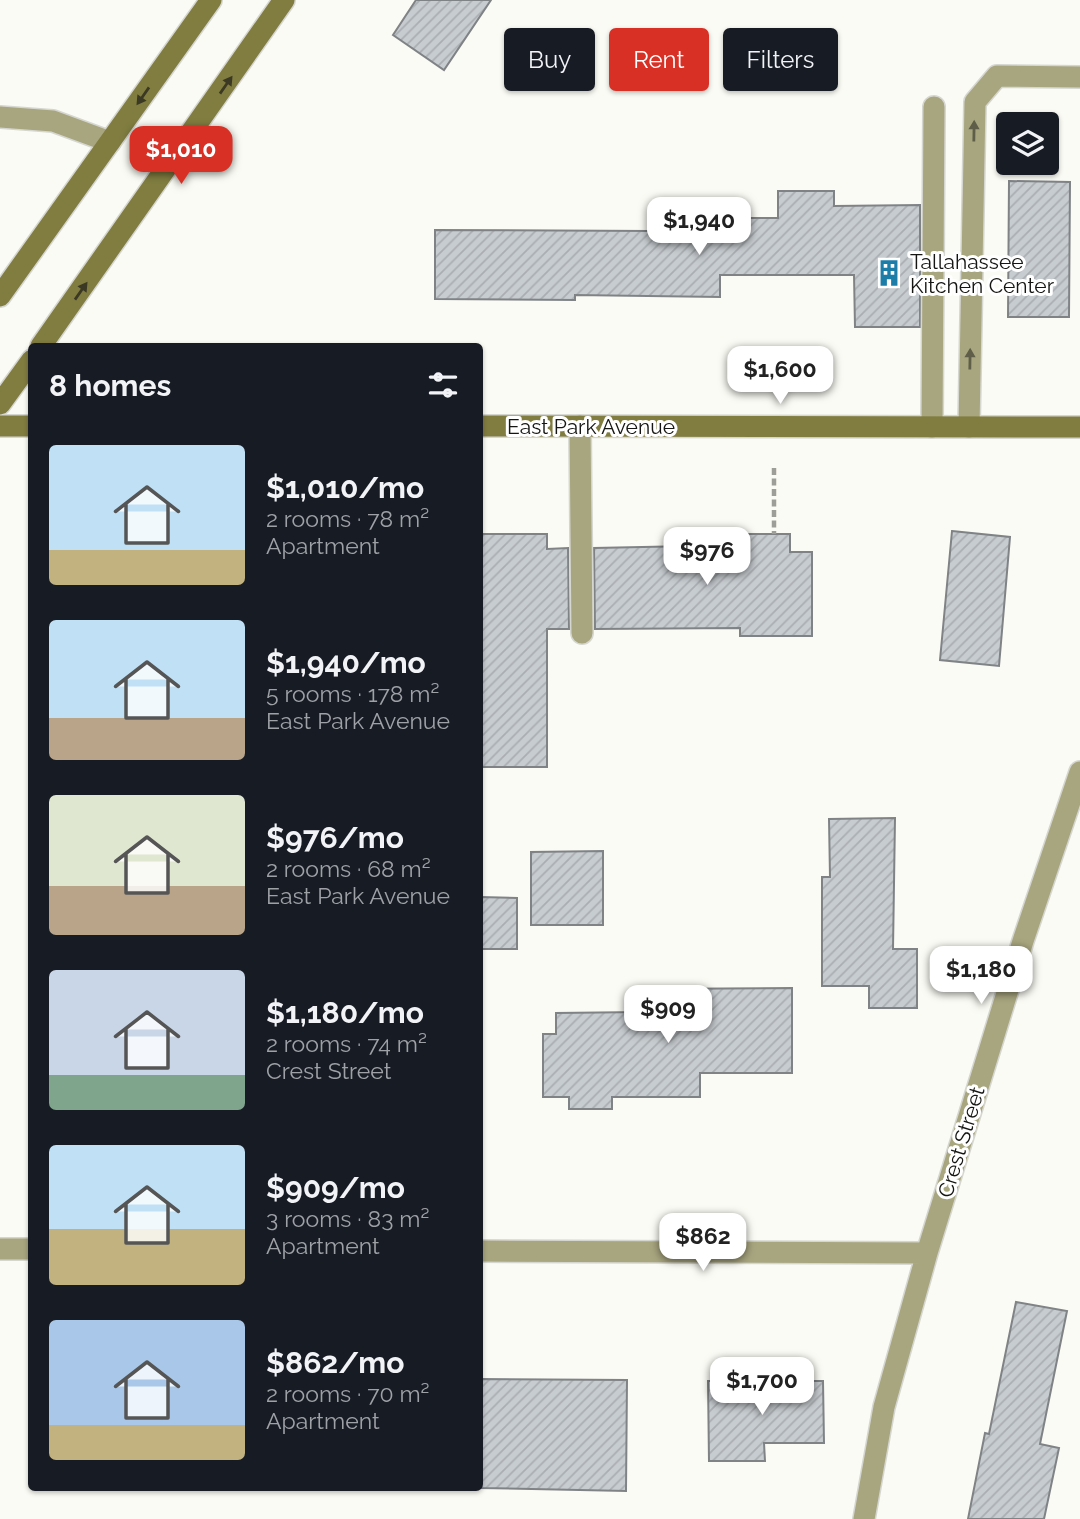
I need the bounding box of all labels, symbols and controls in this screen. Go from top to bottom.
chip: Buy [504,28,595,91]
chip: Rent [609,28,709,91]
chip: Filters [723,28,838,91]
one-way arrow [219,76,233,94]
one-way arrow [135,86,150,104]
map controls [996,112,1059,175]
button: layers [996,112,1059,175]
one-way arrow [968,120,980,142]
pin: $1,010 [124,127,238,186]
text: $1,010 [146,135,216,162]
pin: $1,940 [642,198,756,257]
text: $1,940 [663,206,735,233]
place label: Tallahassee Kitchen Center [910,249,1055,298]
building icon: Tallahassee Kitchen Center [874,258,904,288]
one-way arrow [74,282,88,300]
pin: $1,600 [723,346,837,406]
one-way arrow [965,348,976,370]
text: $1,600 [743,355,817,382]
icon: filters [424,366,462,404]
text: 8 homes [49,368,171,403]
street label: East Park Avenue [507,414,675,439]
text: $1,010/mo [266,470,424,505]
icon: home [105,473,189,557]
text: 2 rooms · 78 m² [266,505,429,532]
pin: $976 [666,528,748,587]
text: Apartment [266,532,380,559]
text: $976 [680,536,735,563]
text: $1,940/mo [266,645,426,680]
icon: home [105,648,189,732]
text: 5 rooms · 178 m² [266,680,439,707]
text: East Park Avenue [266,707,450,734]
text: $976/mo [266,820,404,855]
icon: home [105,823,189,907]
text: 2 rooms · 68 m² [266,855,431,882]
text: East Park Avenue [266,882,450,909]
pin: $1,180 [924,946,1038,1006]
text: $1,180 [946,955,1016,982]
pin: $909 [627,986,709,1045]
text: $909 [640,994,696,1021]
text: $1,180/mo [266,995,424,1030]
icon: home [105,998,189,1082]
text: 2 rooms · 74 m² [266,1030,427,1057]
text: Crest Street [266,1057,391,1084]
street label: Crest Street [932,1084,990,1200]
text: $909/mo [266,1170,405,1205]
icon: home [105,1173,189,1257]
text: 3 rooms · 83 m² [266,1205,429,1232]
pin: $862 [662,1214,744,1273]
text: $862 [675,1222,731,1249]
text: Apartment [266,1232,380,1259]
text: $862/mo [266,1345,404,1380]
icon: home [105,1348,189,1432]
pin: $1,700 [705,1358,819,1417]
text: $1,700 [726,1366,798,1393]
text: 2 rooms · 70 m² [266,1380,429,1407]
text: Apartment [266,1407,380,1434]

